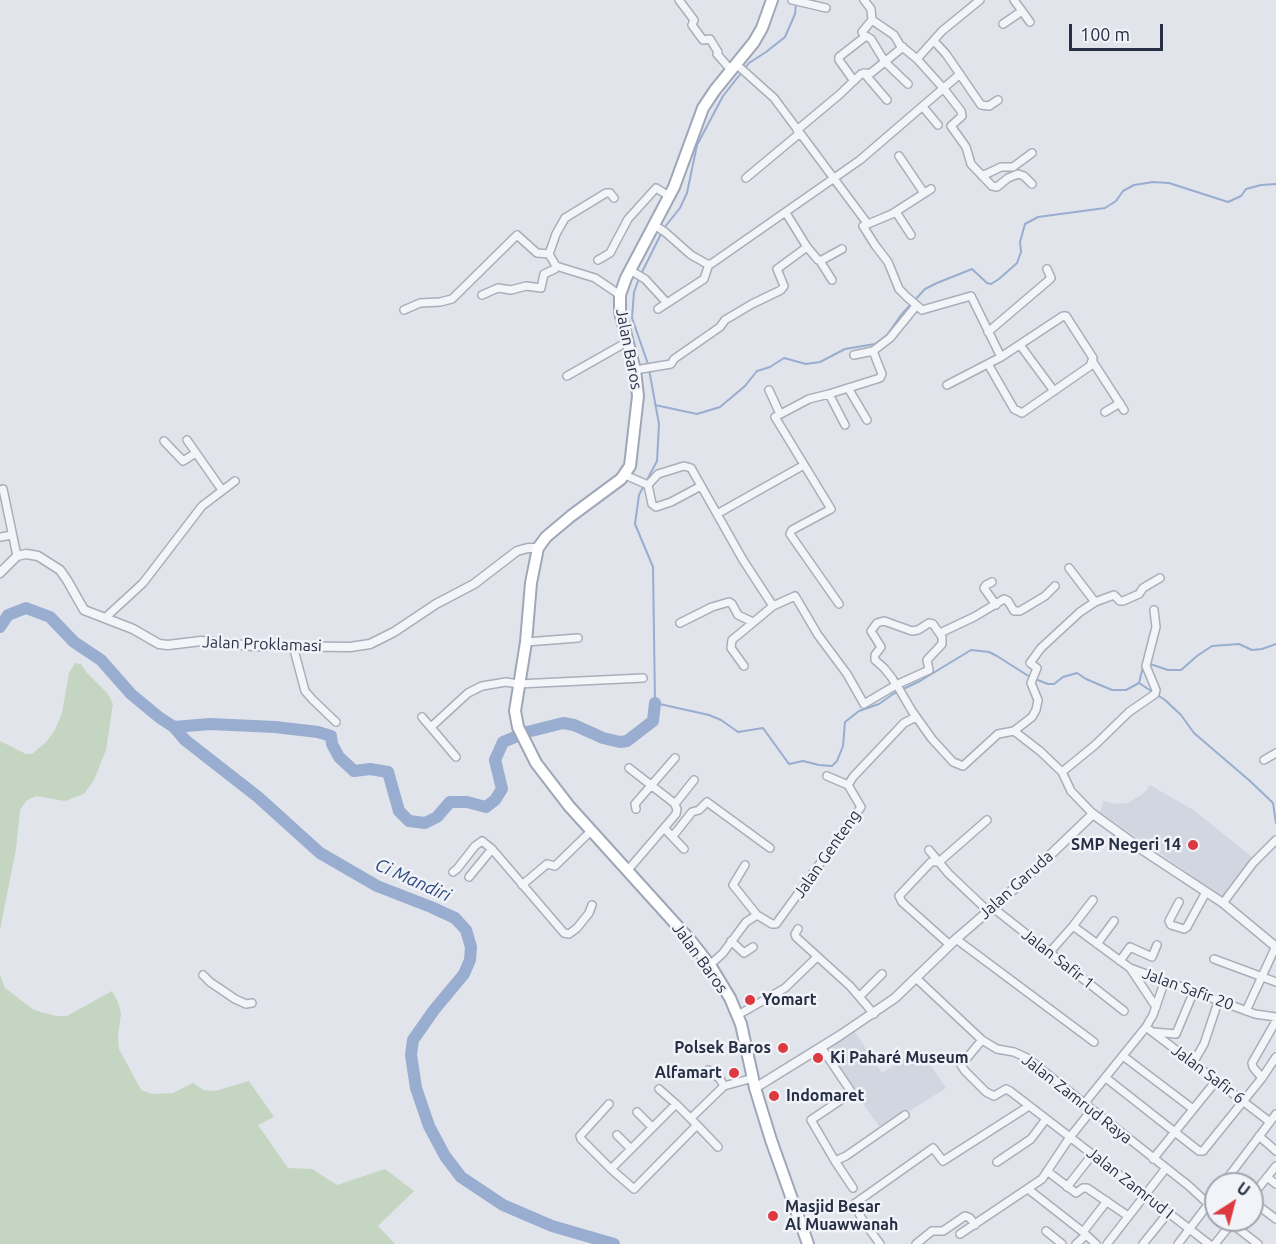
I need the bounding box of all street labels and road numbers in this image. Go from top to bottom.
street label: Jalan Baros [612,307,646,391]
street label: Jalan Proklamasi [202,632,322,656]
street label: Jalan Genteng [789,806,865,902]
street label: Jalan Garuda [975,847,1057,923]
street label: Jalan Baros [668,919,732,997]
street label: Jalan Safir 1 [1018,925,1098,993]
street label: Jalan Safir 20 [1140,964,1236,1014]
street label: Jalan Safir 6 [1168,1040,1248,1108]
street label: Jalan Zamrud Raya [1018,1050,1136,1148]
street label: Jalan Zamrud I [1083,1143,1177,1223]

